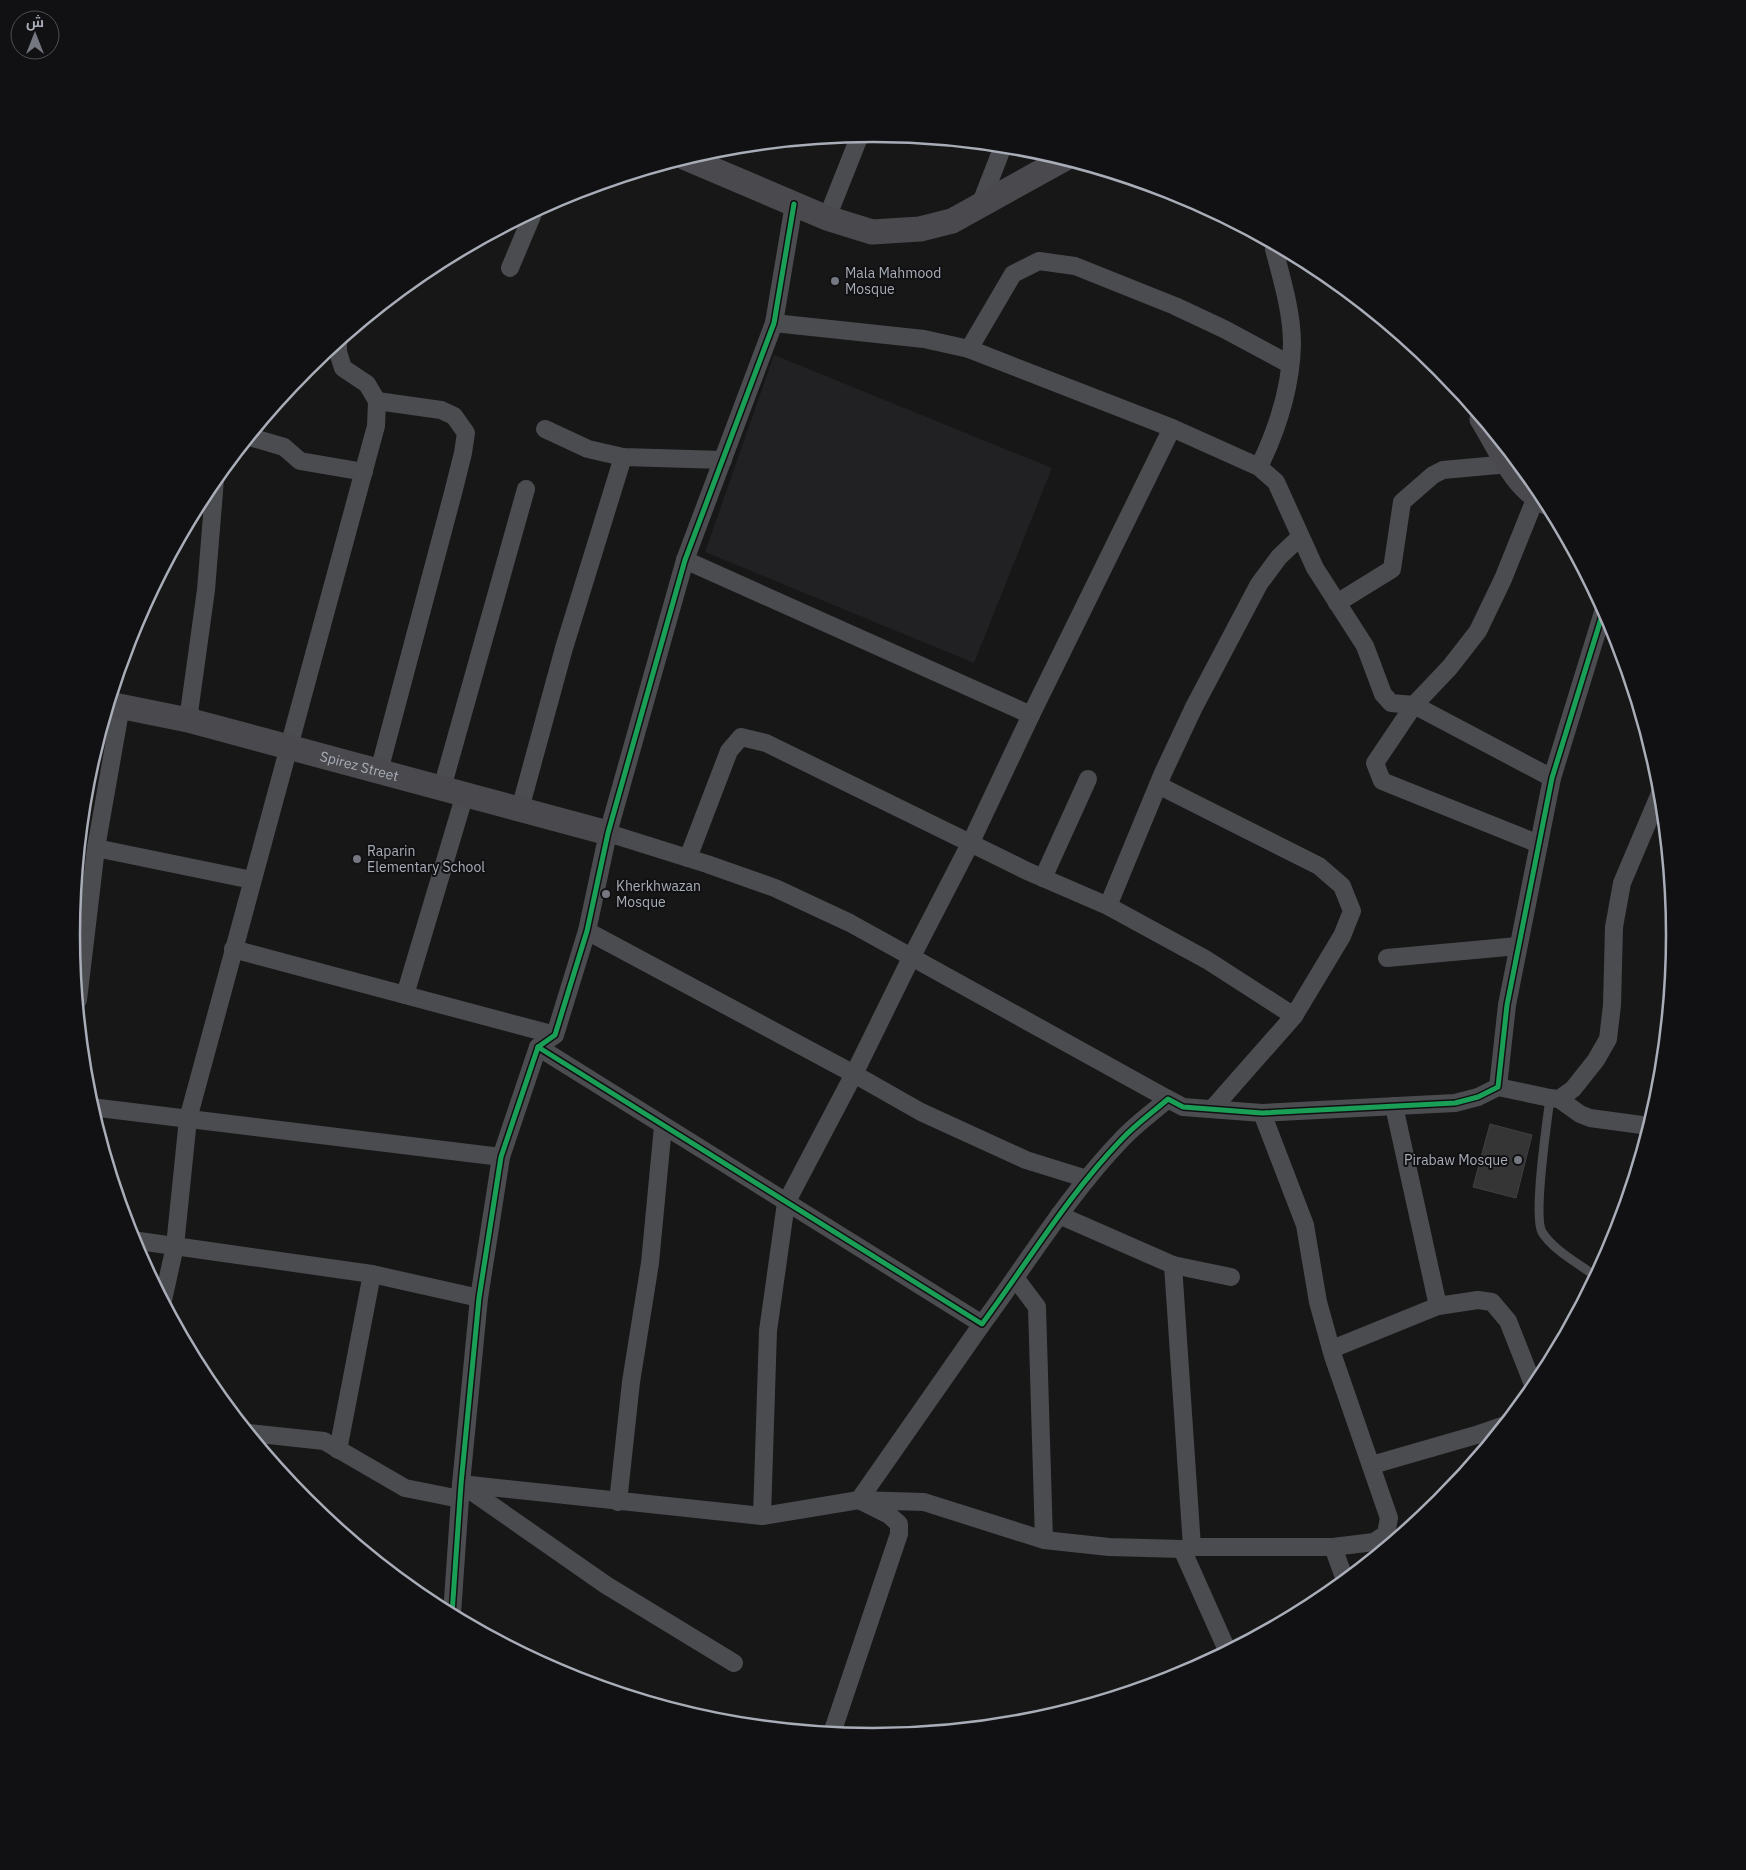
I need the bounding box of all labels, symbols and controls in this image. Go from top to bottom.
north arrow [10,10,60,60]
text: ش [26,13,44,31]
place label: Mala Mahmood Mosque [845,264,941,298]
marker: Mala Mahmood Mosque [829,275,841,287]
street label: Spirez Street [318,747,401,785]
place label: Raparin Elementary School [367,842,485,876]
marker: Raparin Elementary School [351,853,363,865]
place label: Kherkhwazan Mosque [616,877,701,911]
marker: Kherkhwazan Mosque [600,888,612,900]
place label: Pirabaw Mosque [1404,1151,1508,1169]
marker: Pirabaw Mosque [1512,1154,1524,1166]

